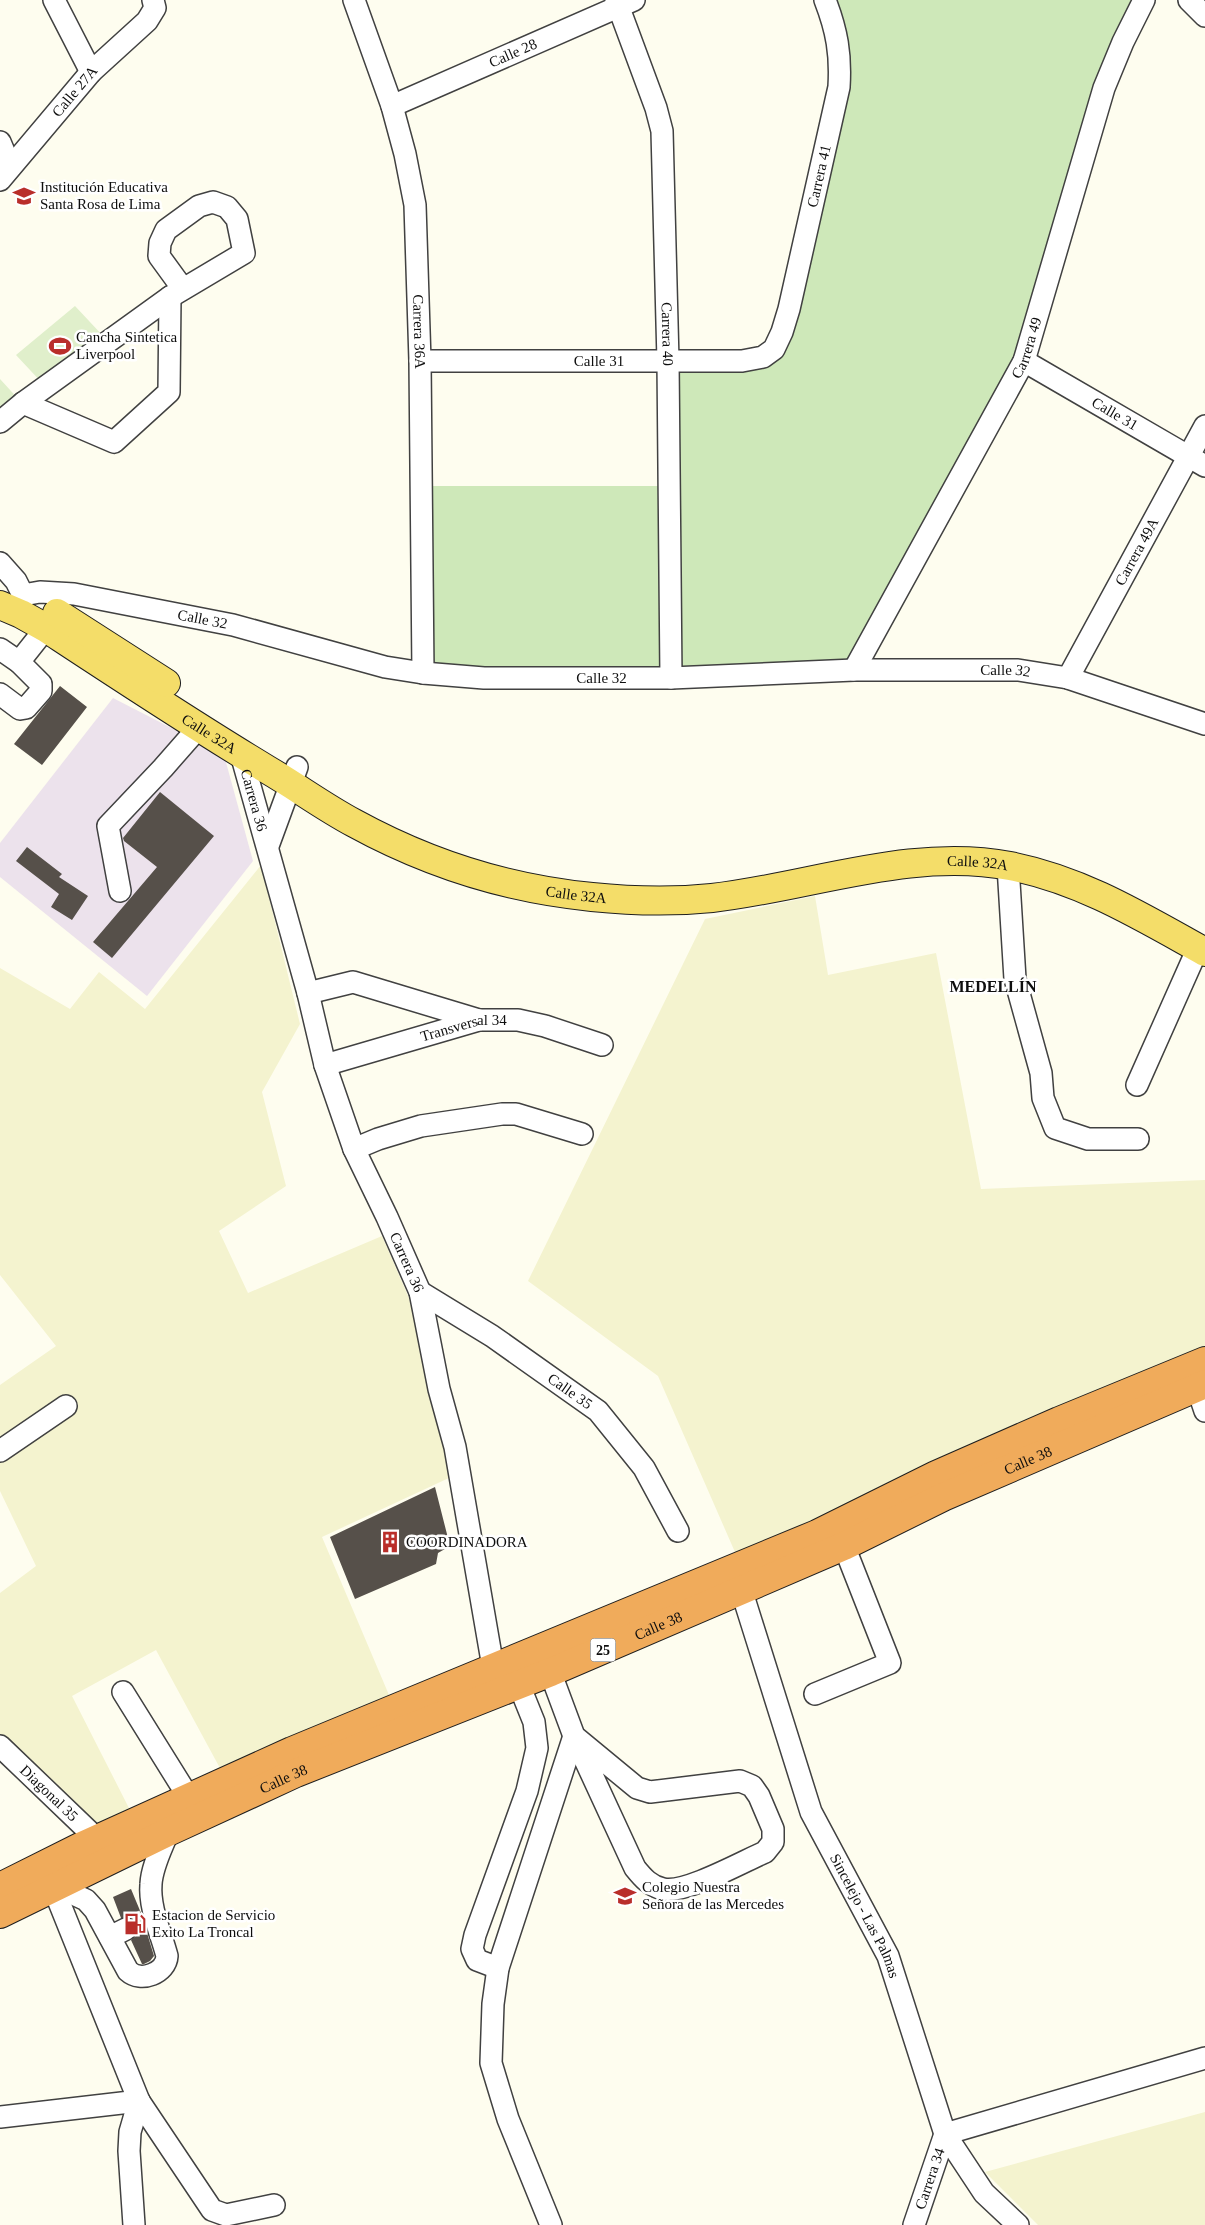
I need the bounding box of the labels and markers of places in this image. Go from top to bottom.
place label: Institución Educativa Santa Rosa de Lima [40,179,168,212]
school or university icon: Institución Educativa Santa Rosa de Lima [11,183,37,209]
place label: Cancha Sintetica Liverpool [76,329,178,362]
sports icon: Cancha Sintetica Liverpool [47,333,73,359]
building icon: COORDINADORA [377,1529,403,1555]
place label: COORDINADORA [406,1534,528,1550]
place label: Colegio Nuestra Señora de las Mercedes [642,1879,784,1912]
school or university icon: Colegio Nuestra Señora de las Mercedes [612,1883,638,1909]
place label: Estacion de Servicio Exito La Troncal [152,1907,275,1940]
fuel station icon: Estacion de Servicio Exito La Troncal [122,1911,148,1937]

